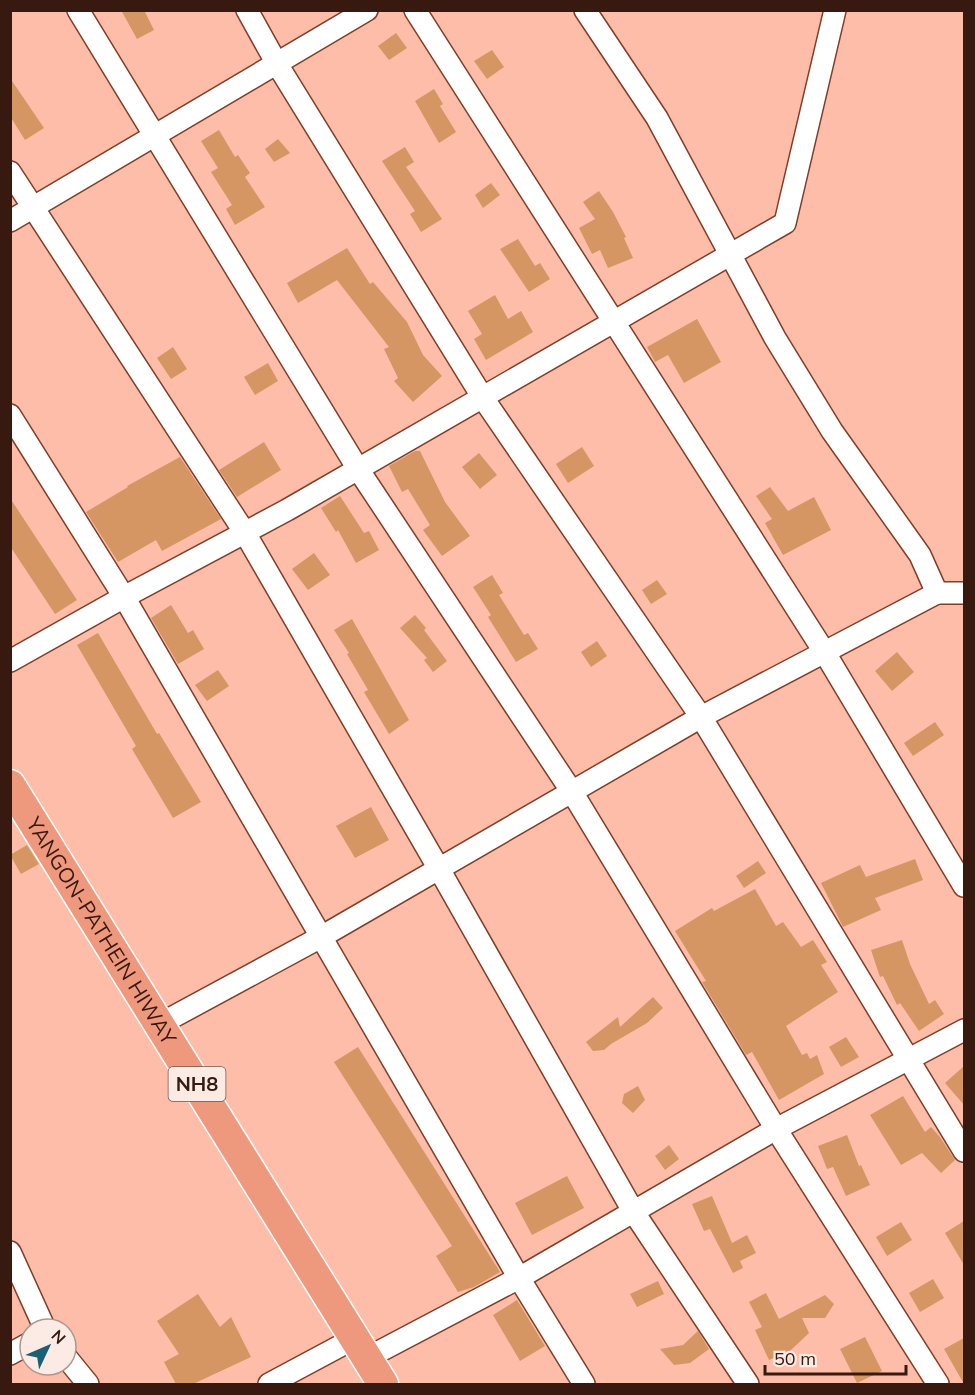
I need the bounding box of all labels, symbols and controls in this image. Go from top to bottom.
street label: YANGON-PATHEIN HIWAY [21,811,182,1049]
road number: NH8 [168,1067,226,1101]
north arrow [18,1317,78,1377]
text: N [47,1325,70,1348]
scale bar [765,1338,906,1376]
text: 50 m [774,1347,816,1370]

